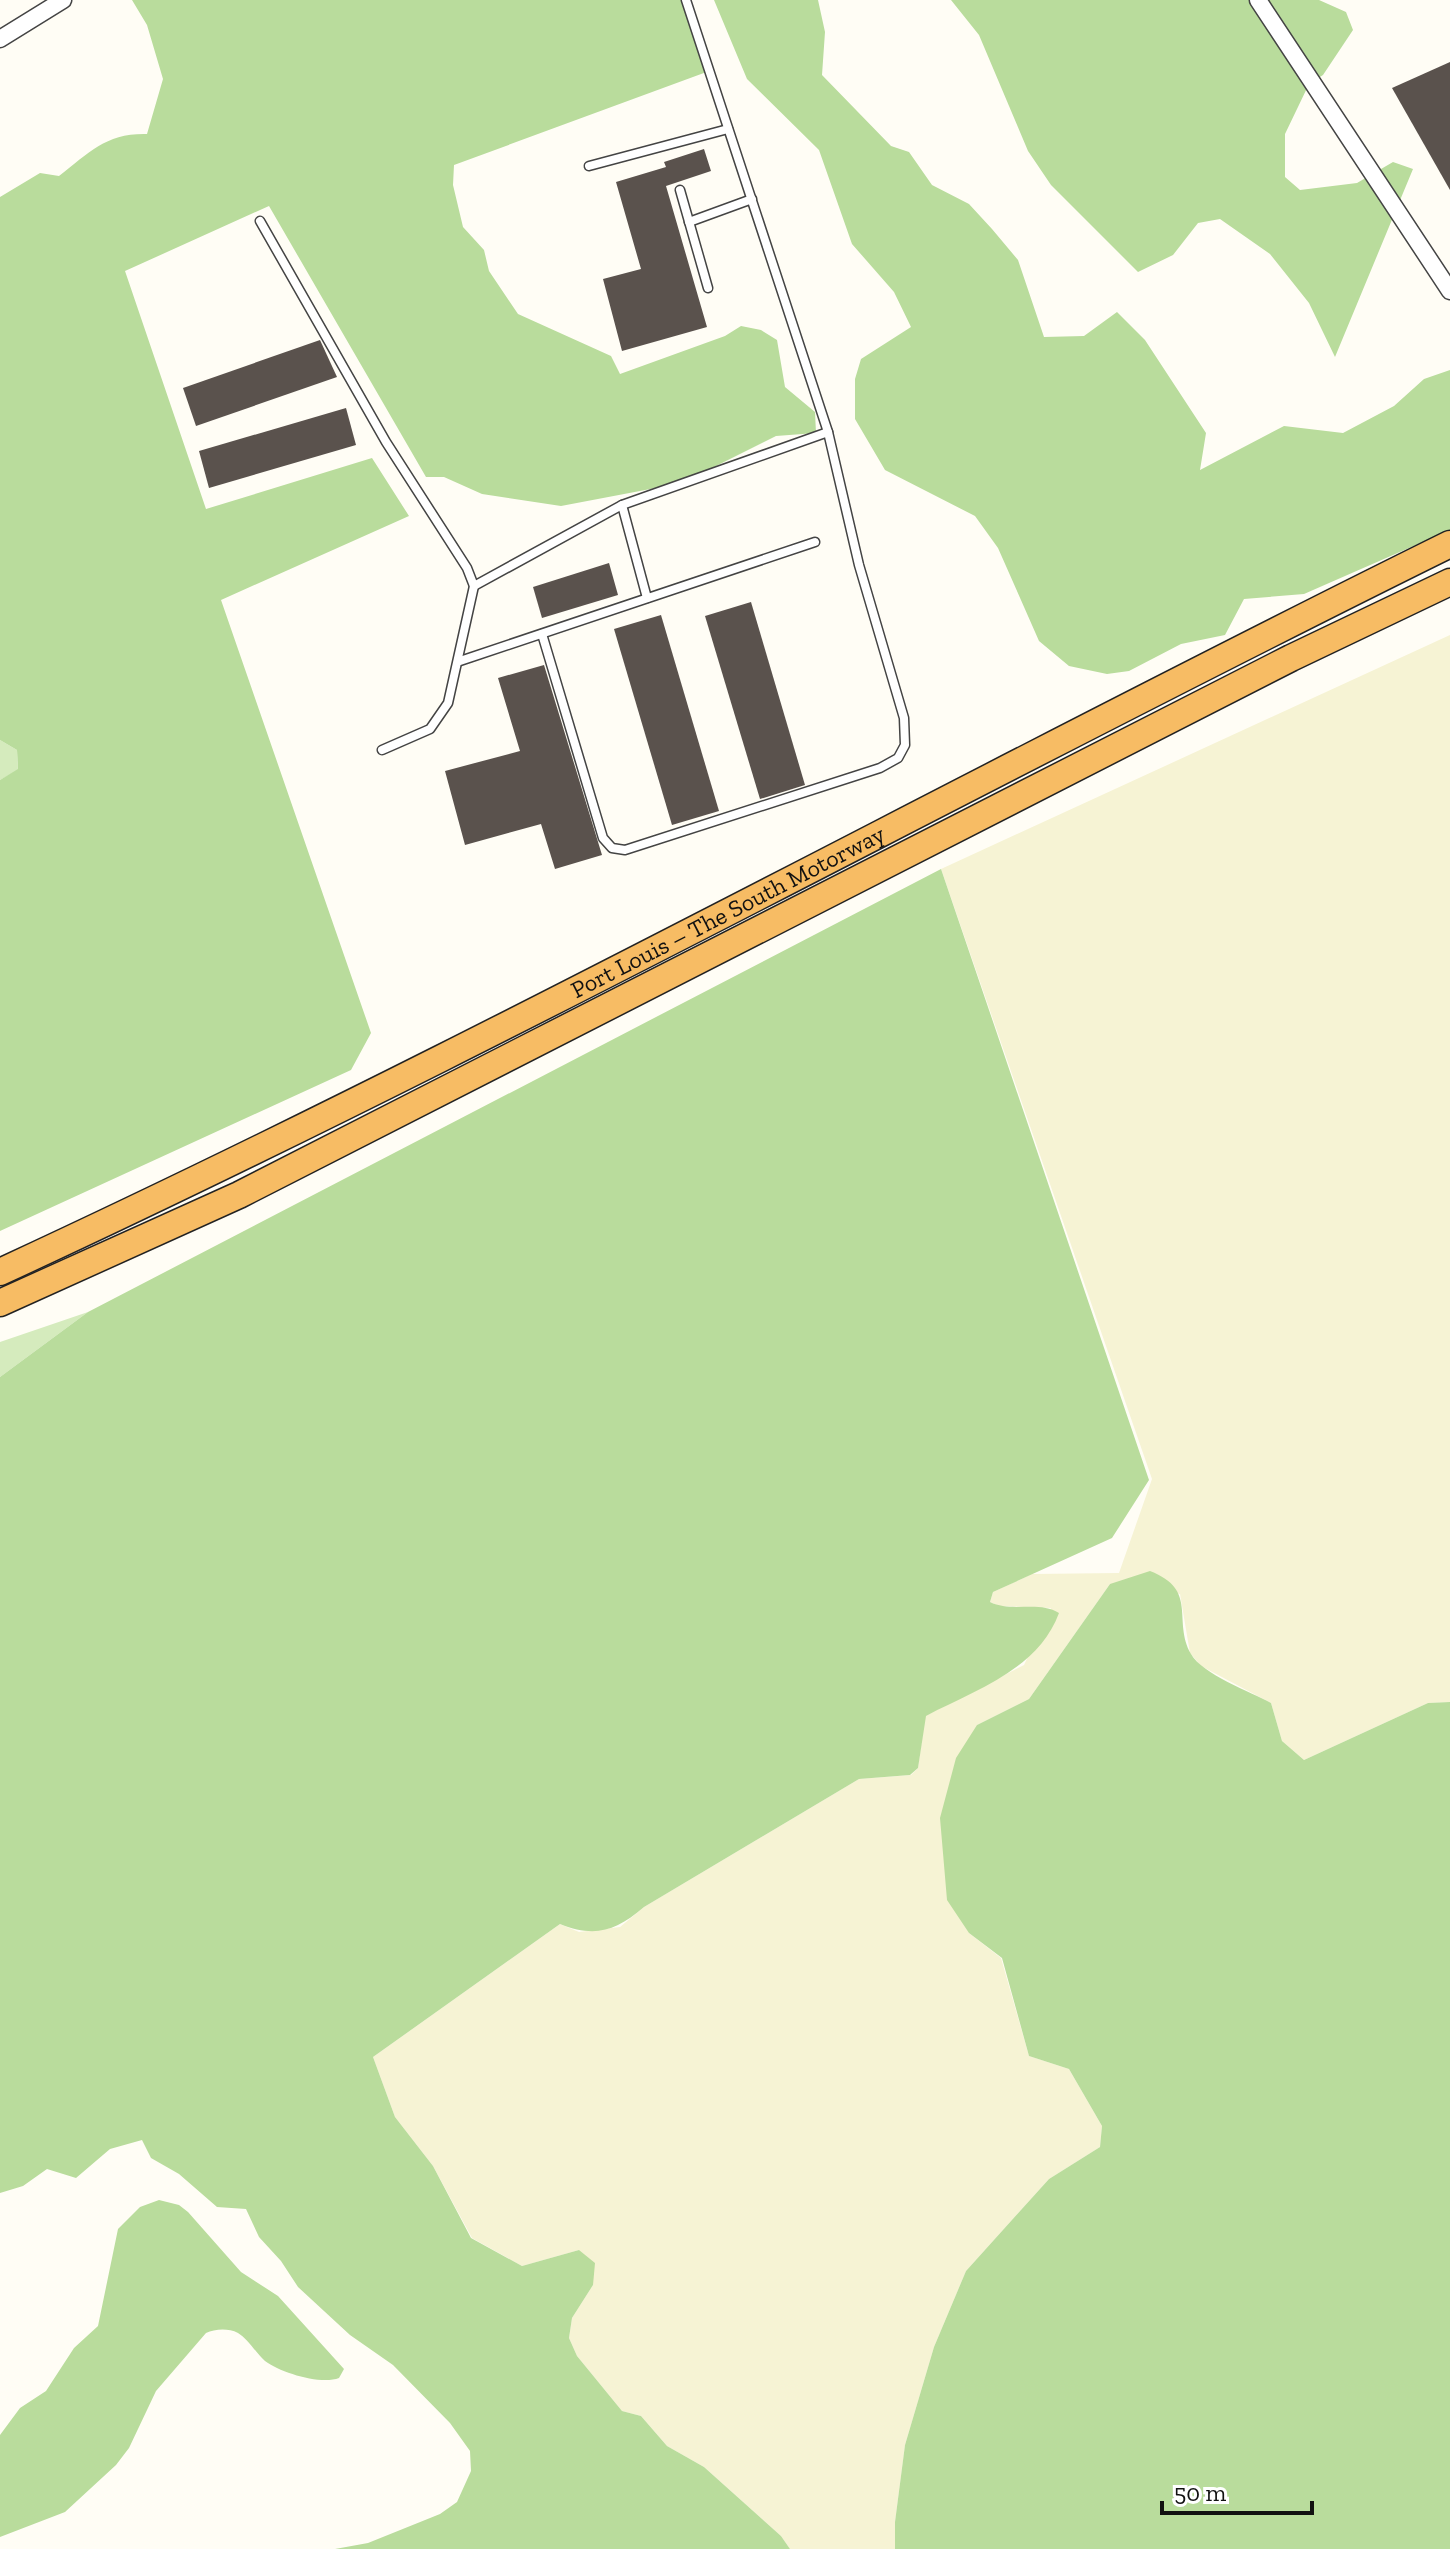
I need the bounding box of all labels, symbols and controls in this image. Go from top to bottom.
street label: Port Louis – The South Motorway [566,819,890,1004]
scale bar [1162,2465,1312,2515]
text: 50 m [1174,2478,1227,2507]

